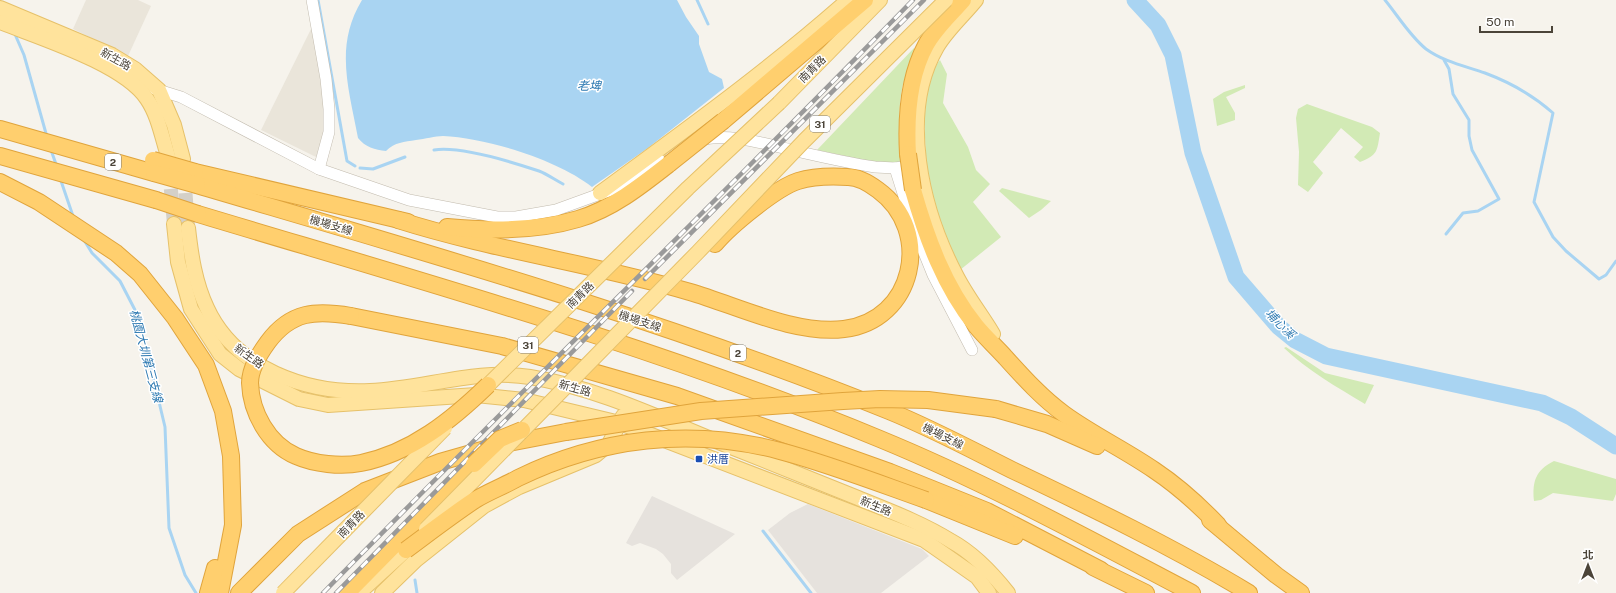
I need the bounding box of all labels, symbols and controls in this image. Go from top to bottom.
scale bar [1480,8,1552,34]
text: 50 m [1486,15,1514,29]
street label: 新生路 [99,46,133,72]
street label: 南青路 [796,53,828,85]
water label: 老埤 [577,79,603,93]
road number: 31 [810,116,830,132]
road number: 2 [105,154,121,170]
street label: 機場支線 [308,213,354,237]
street label: 南青路 [564,279,596,311]
water label: 埔心溪 [1262,306,1299,343]
water label: 桃園大圳第三支線 [127,308,166,406]
street label: 機場支線 [617,308,663,334]
road number: 31 [518,337,538,353]
street label: 新生路 [232,342,266,370]
road number: 2 [730,345,746,361]
street label: 新生路 [557,378,593,398]
street label: 機場支線 [921,421,965,451]
place label: 洪厝 [707,453,729,465]
marker: 洪厝 [694,454,704,464]
street label: 新生路 [858,494,894,518]
street label: 南青路 [335,508,367,540]
north arrow [1568,545,1608,585]
text: 北 [1583,549,1594,561]

